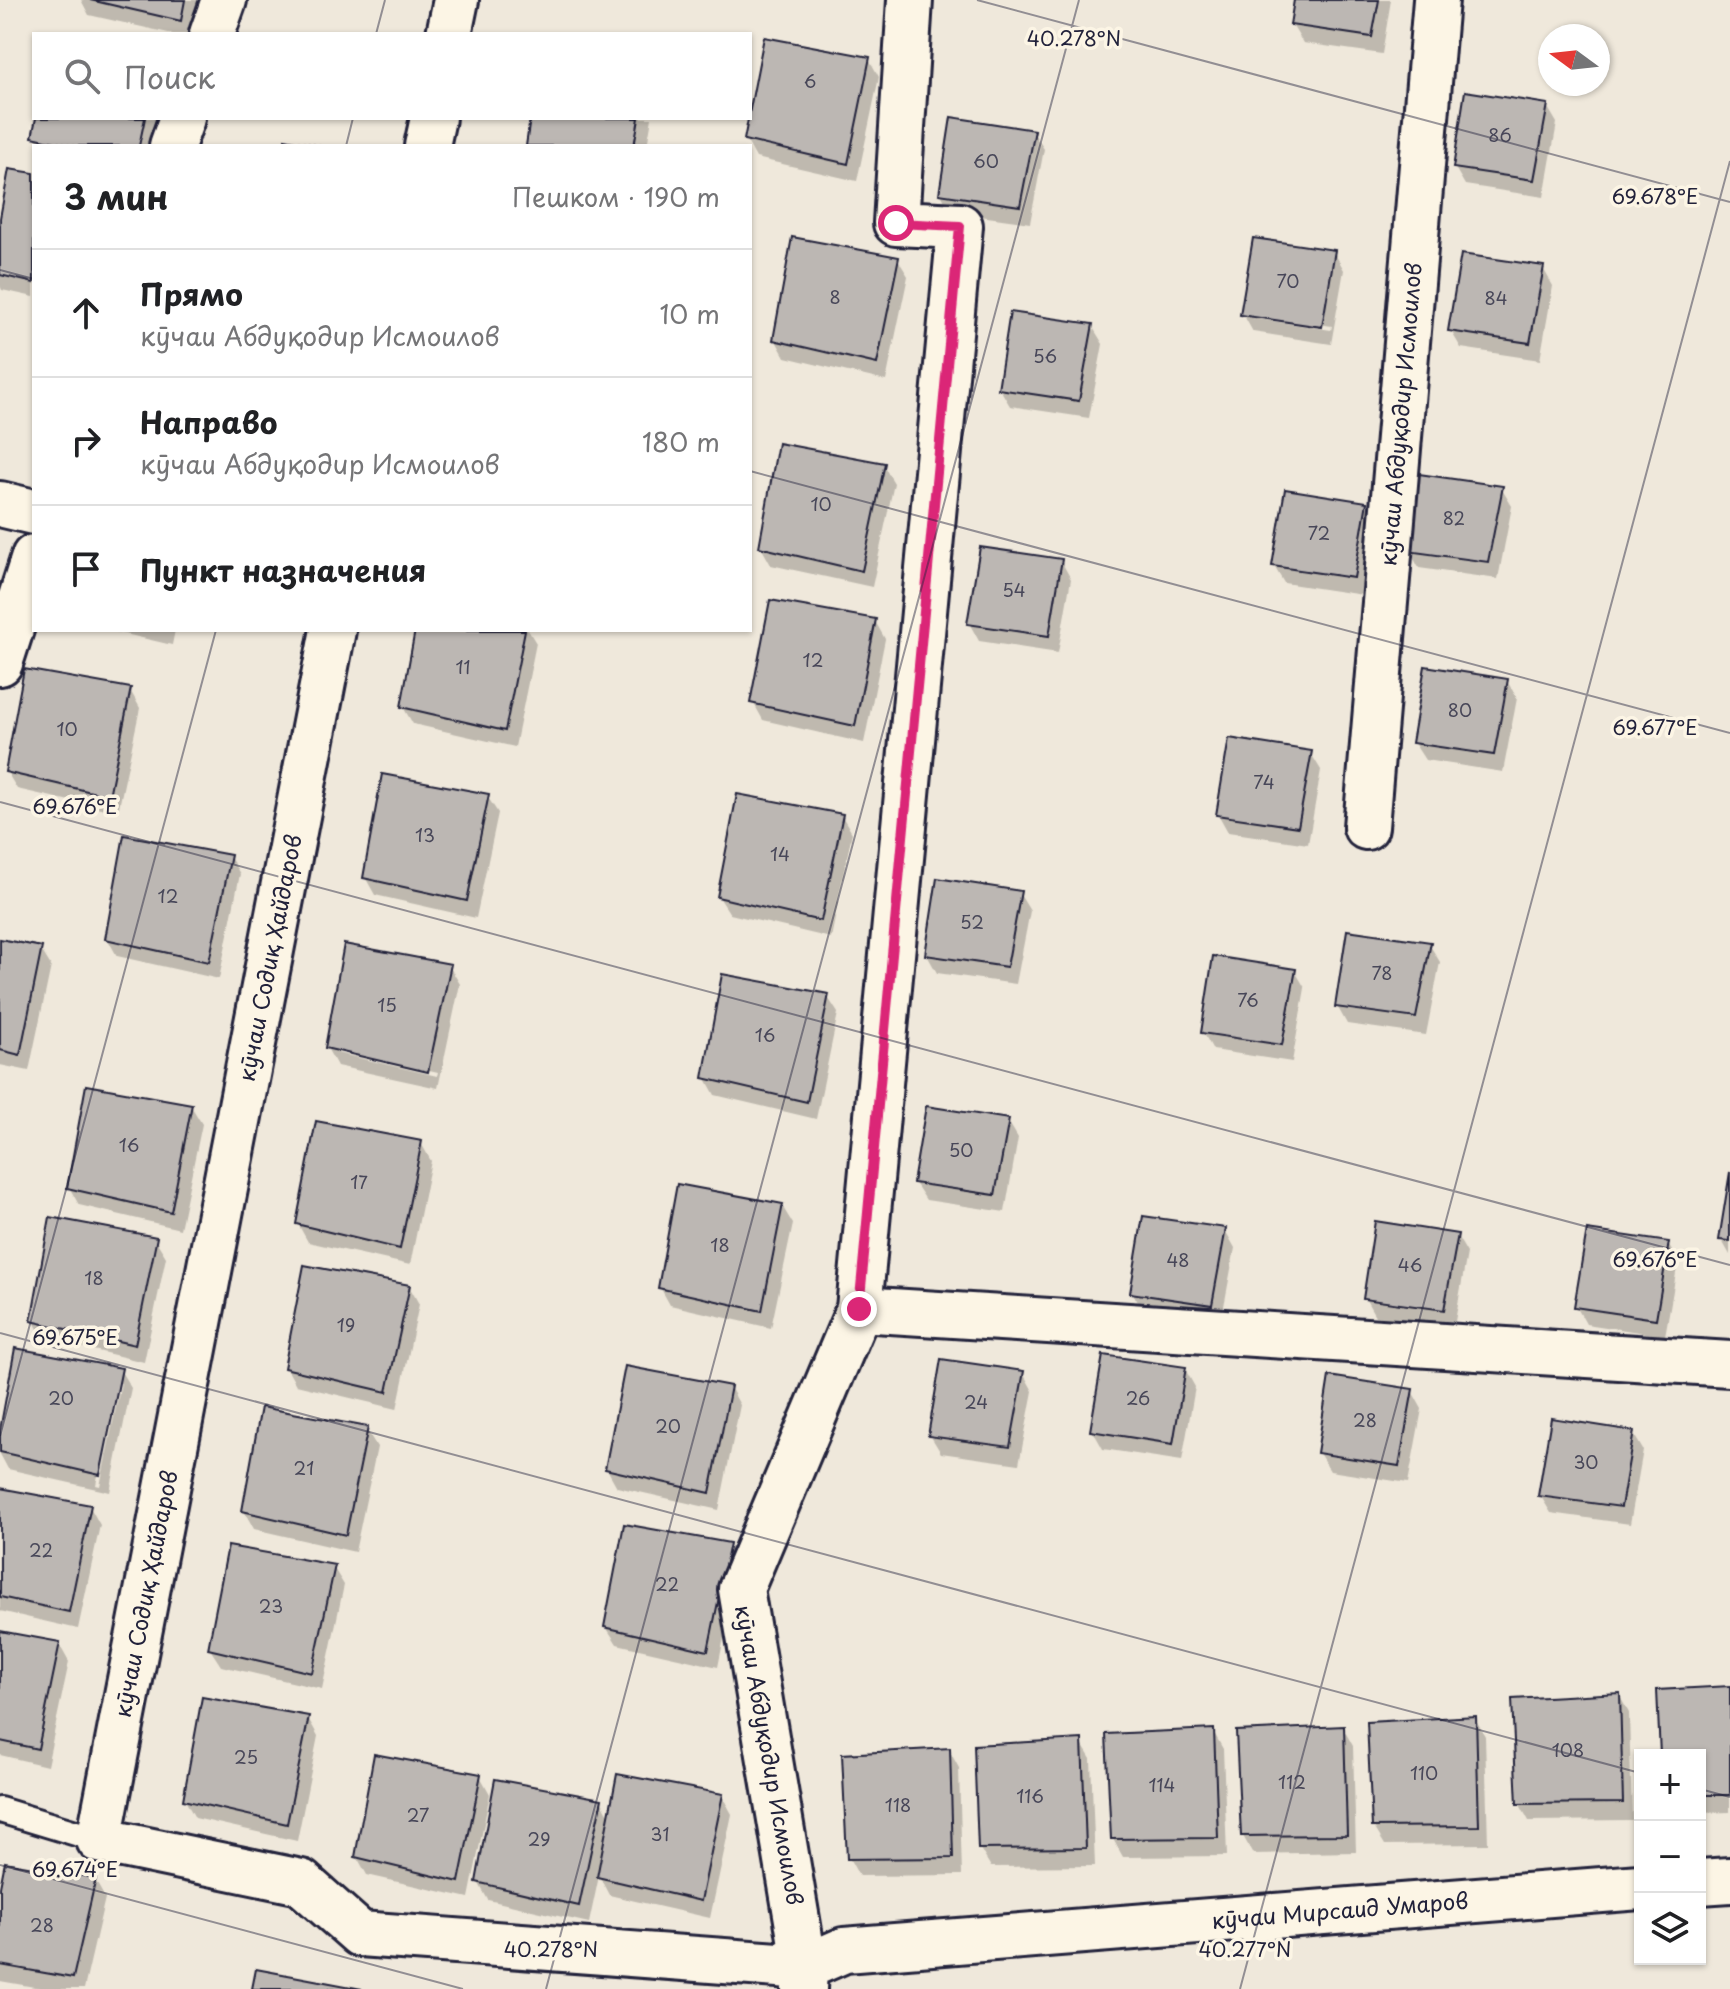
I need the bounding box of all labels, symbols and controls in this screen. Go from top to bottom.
text: 40.278°N [1027,23,1121,53]
north arrow [1538,24,1610,96]
search box [32,32,752,120]
icon: search [60,54,104,98]
text: Поиск [124,54,215,99]
house number: 6 [804,67,816,94]
house number: 86 [1488,121,1512,148]
house number: 60 [973,147,999,174]
text: 3 мин [64,170,168,222]
text: Пешком · 190 m [512,177,720,216]
text: 69.678°E [1612,181,1698,211]
route start [878,205,914,241]
street label: кӯчаи Абдуқодир Исмоилов [1370,261,1429,567]
house number: 70 [1277,267,1299,294]
text: Прямо [140,271,243,316]
house number: 8 [829,283,841,310]
house number: 84 [1484,284,1508,311]
icon: ahead [64,291,108,335]
text: 10 m [659,294,720,333]
text: кӯчаи Абдуқодир Исмоилов [140,316,500,355]
house number: 56 [1033,342,1057,369]
text: Направо [140,399,278,444]
icon: right [64,419,108,463]
text: 180 m [642,422,720,461]
text: кӯчаи Абдуқодир Исмоилов [140,444,500,483]
house number: 10 [810,490,832,517]
house number: 82 [1443,504,1465,531]
house number: 72 [1308,519,1330,546]
icon: arrive [64,547,108,591]
text: Пункт назначения [140,547,426,592]
house number: 54 [1002,576,1026,603]
house number: 12 [803,646,823,673]
house number: 11 [455,653,471,680]
house number: 80 [1448,696,1472,723]
text: 69.677°E [1613,712,1697,742]
house number: 10 [56,715,78,742]
house number: 74 [1253,768,1275,795]
text: 69.676°E [32,791,118,821]
house number: 13 [415,821,435,848]
street label: кӯчаи Содиқ Ҳайдаров [228,831,309,1084]
house number: 14 [770,840,790,867]
house number: 12 [158,882,178,909]
house number: 52 [960,908,984,935]
house number: 78 [1372,959,1393,986]
house number: 76 [1237,986,1259,1013]
house number: 15 [377,991,397,1018]
house number: 16 [755,1021,775,1048]
house number: 16 [119,1131,139,1158]
house number: 50 [949,1136,973,1163]
house number: 17 [350,1168,368,1195]
house number: 18 [710,1231,730,1258]
text: 69.676°E [1612,1244,1698,1274]
house number: 48 [1166,1246,1190,1273]
house number: 46 [1398,1251,1422,1278]
house number: 18 [84,1264,104,1291]
route end [841,1291,877,1327]
house number: 19 [337,1311,355,1338]
text: 69.675°E [32,1322,118,1352]
house number: 20 [48,1384,74,1411]
house number: 26 [1126,1384,1150,1411]
house number: 24 [964,1388,988,1415]
house number: 28 [1353,1406,1377,1433]
house number: 20 [655,1412,681,1439]
house number: 30 [1573,1448,1599,1475]
house number: 21 [294,1454,314,1481]
street label: кӯчаи Содиқ Ҳайдаров [104,1467,185,1720]
house number: 22 [29,1536,53,1563]
house number: 22 [655,1570,679,1597]
house number: 23 [259,1592,283,1619]
street label: кӯчаи Абдуқодир Исмоилов [728,1602,813,1907]
house number: 108 [1552,1736,1584,1763]
house number: 25 [234,1743,258,1770]
map controls [1634,1749,1706,1965]
button: + [1634,1749,1706,1821]
house number: 110 [1410,1759,1438,1786]
house number: 112 [1278,1768,1306,1795]
house number: 114 [1149,1771,1175,1798]
house number: 116 [1016,1782,1044,1809]
house number: 118 [885,1791,911,1818]
house number: 27 [407,1801,429,1828]
house number: 31 [651,1820,669,1847]
button: − [1634,1821,1706,1893]
house number: 29 [528,1825,550,1852]
text: 69.674°E [32,1854,118,1884]
street label: кӯчаи Мирсаид Умаров [1210,1883,1469,1936]
button: layers [1634,1893,1706,1965]
house number: 28 [30,1911,54,1938]
text: 40.278°N [504,1934,598,1964]
text: 40.277°N [1199,1934,1291,1964]

